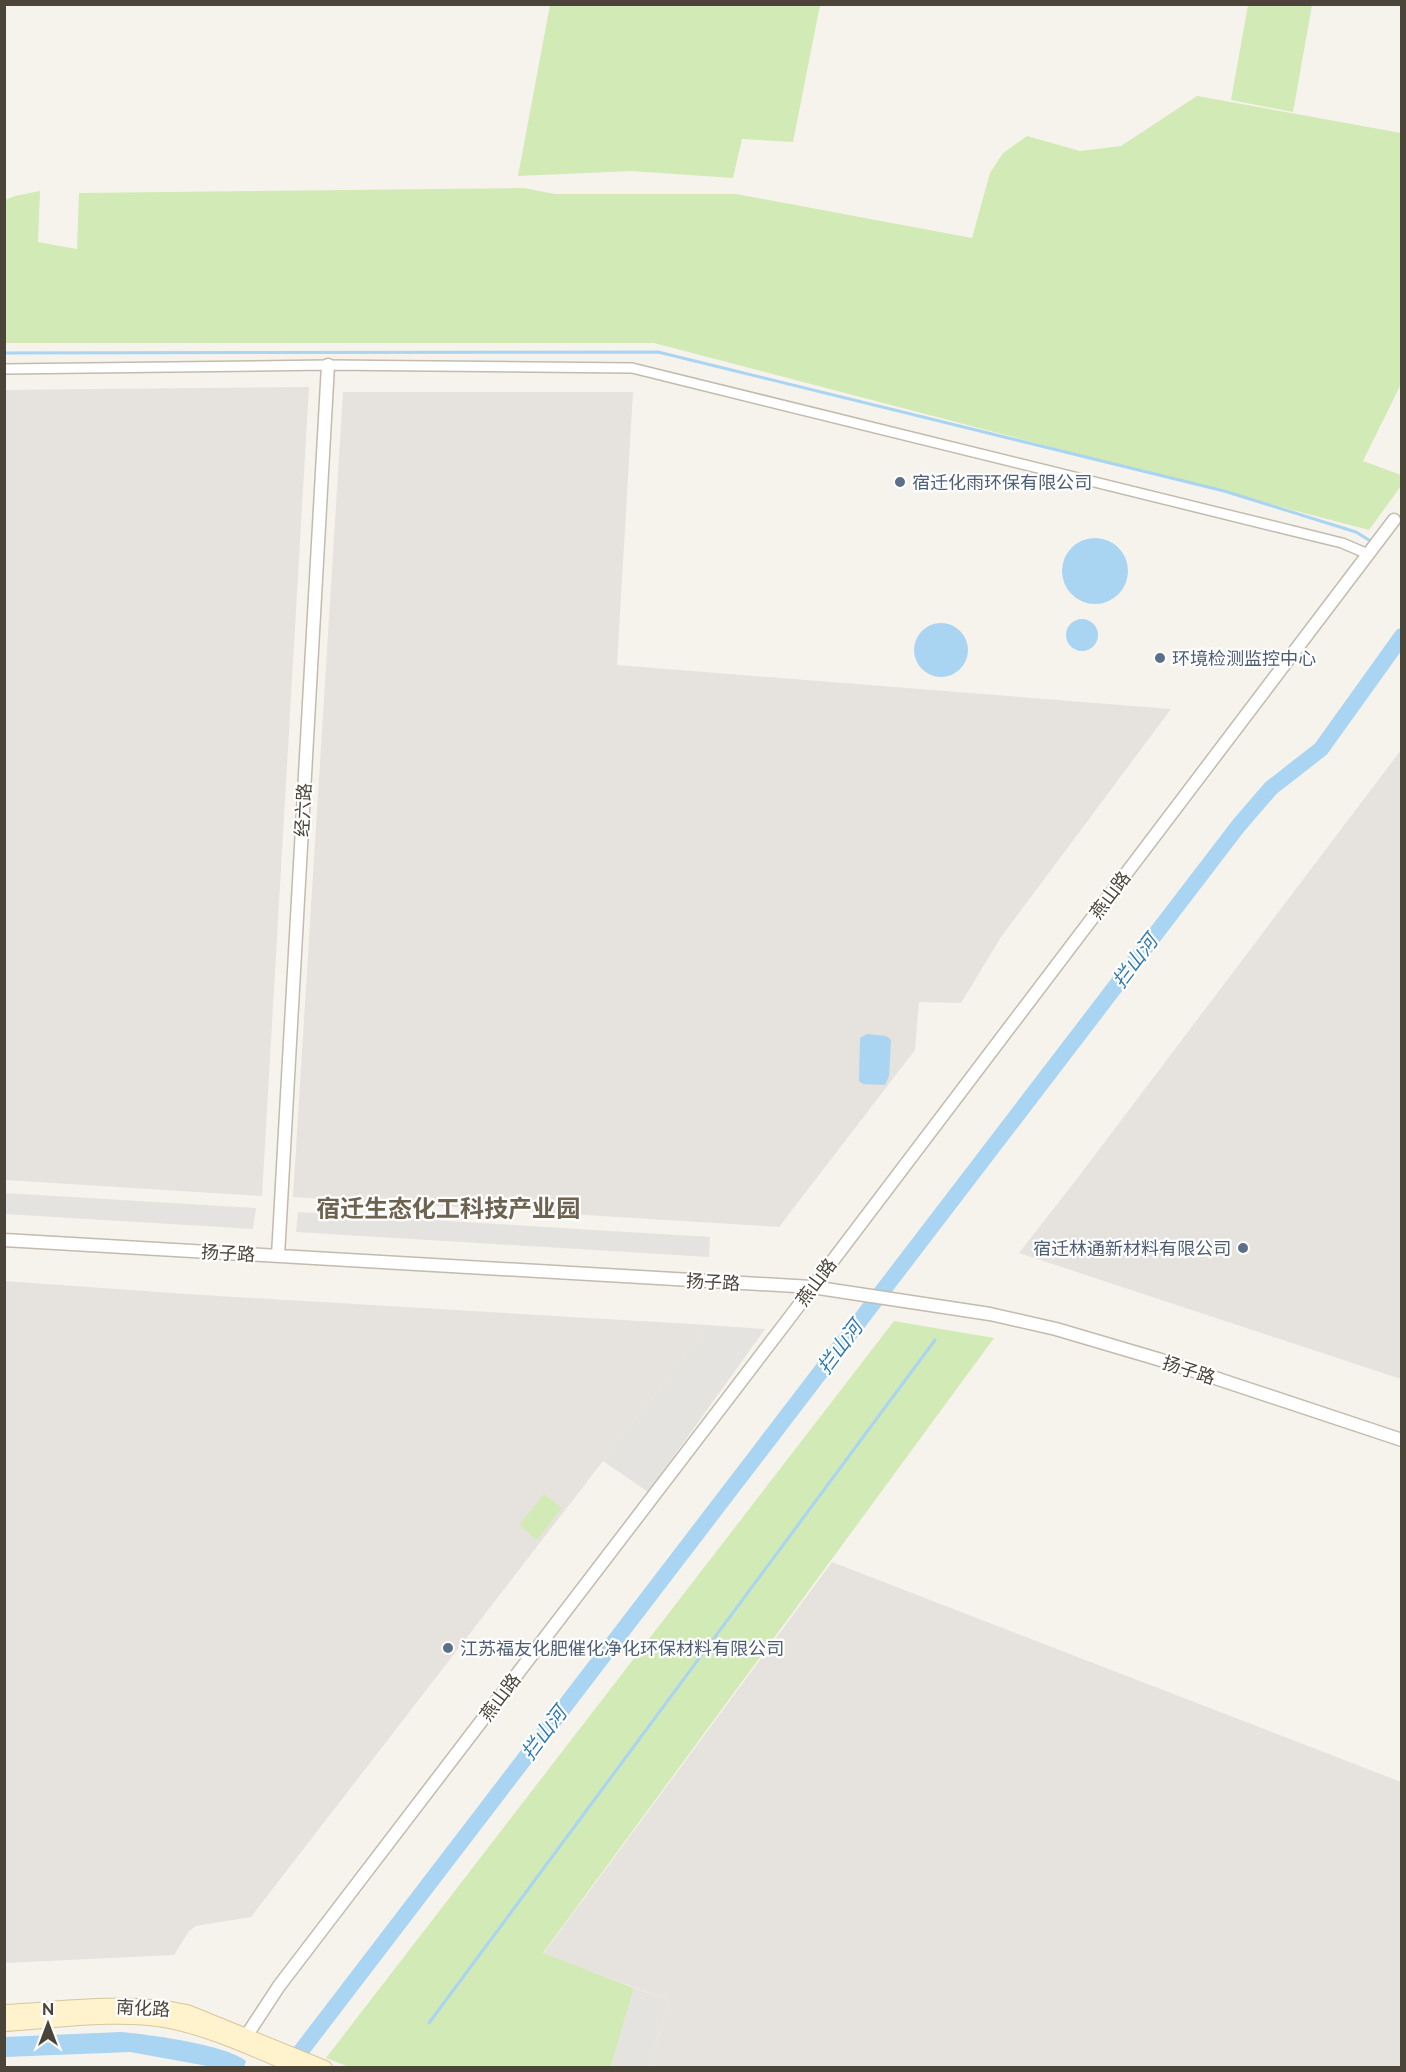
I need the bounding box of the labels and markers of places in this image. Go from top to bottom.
place label: 宿迁化雨环保有限公司 [912,472,1092,493]
marker: 宿迁化雨环保有限公司 [893,475,907,489]
place label: 环境检测监控中心 [1172,648,1316,669]
marker: 环境检测监控中心 [1153,651,1167,665]
place label: 宿迁林通新材料有限公司 [1033,1238,1231,1259]
marker: 宿迁林通新材料有限公司 [1236,1241,1250,1255]
place label: 江苏福友化肥催化净化环保材料有限公司 [460,1638,784,1659]
marker: 江苏福友化肥催化净化环保材料有限公司 [441,1641,455,1655]

